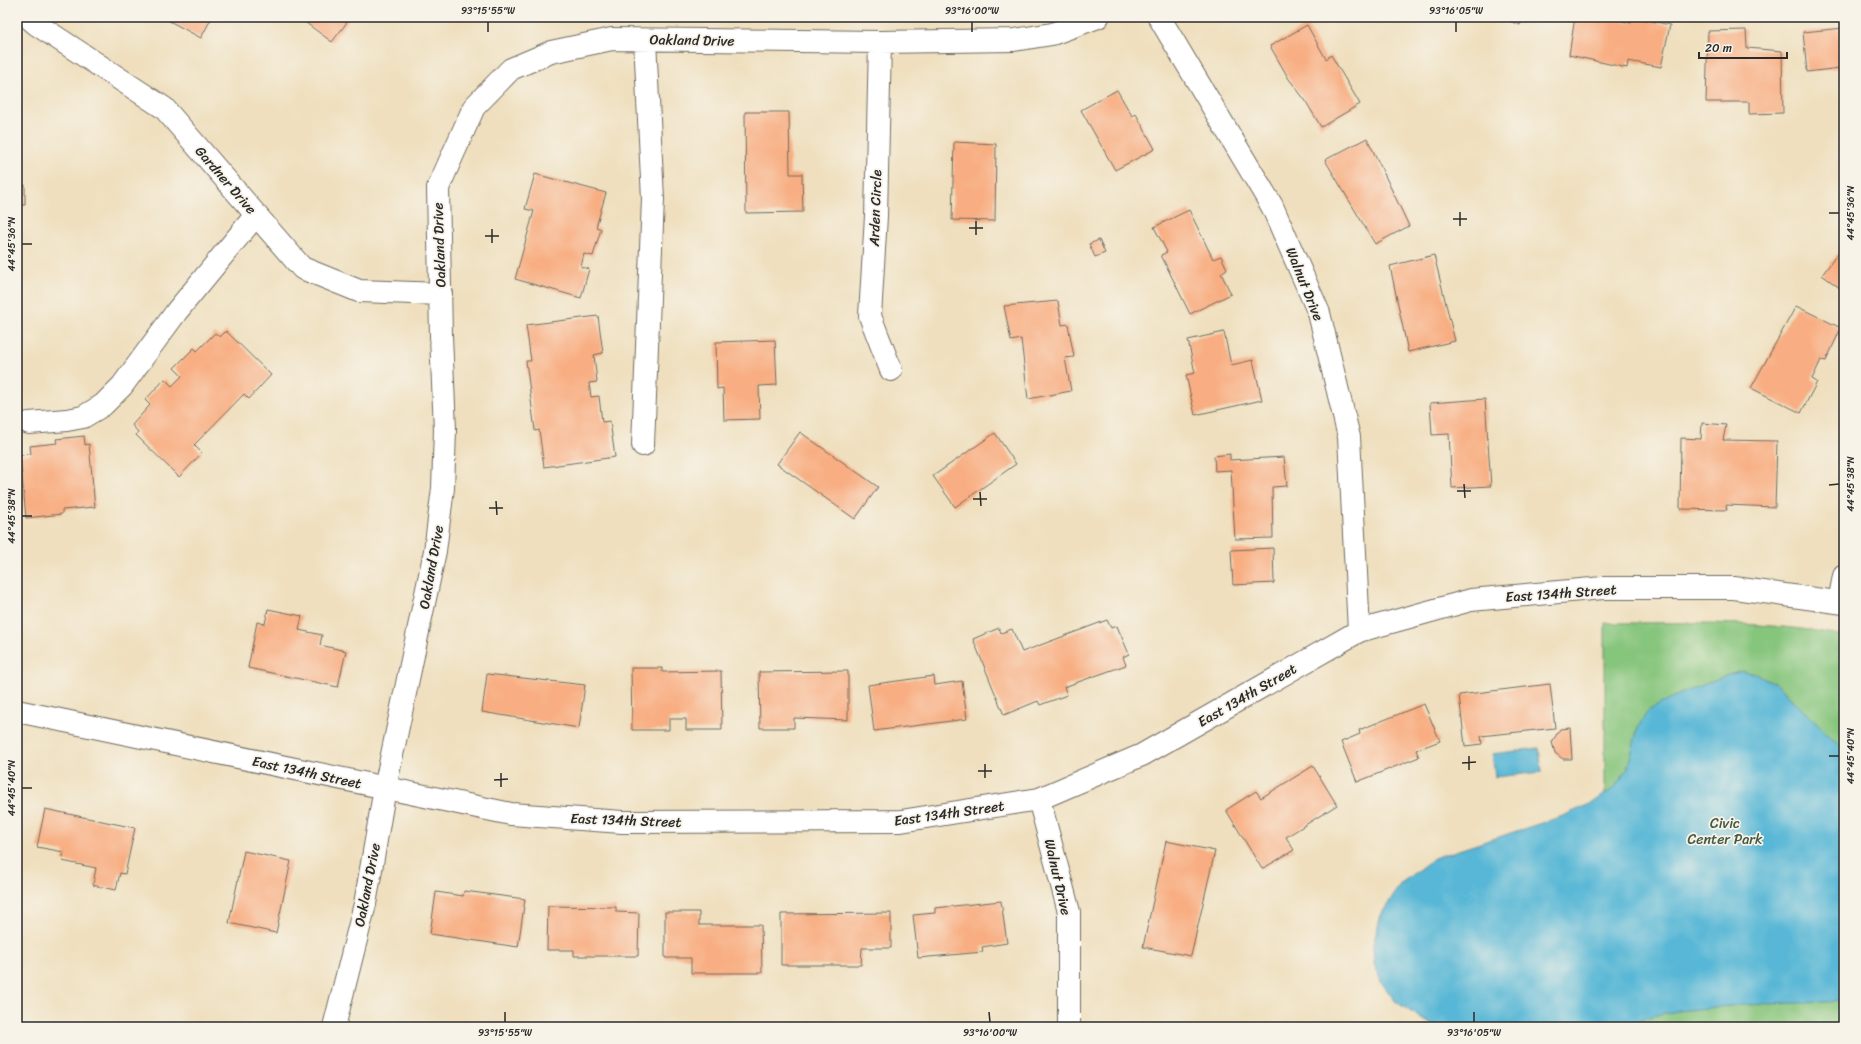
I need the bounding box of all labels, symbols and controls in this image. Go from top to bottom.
text: 93°15'55"W [461,2,515,20]
text: 93°16'00"W [945,2,999,20]
text: 93°16'05"W [1429,2,1483,20]
street label: Oakland Drive [649,27,735,54]
scale bar [1699,34,1787,60]
text: 20 m [1705,37,1732,59]
street label: Gardner Drive [188,140,263,221]
street label: Arden Circle [862,169,889,248]
text: 44°45'36"N [1842,185,1860,241]
street label: Oakland Drive [426,202,453,288]
text: 44°45'36"N [3,216,21,272]
street label: Walnut Drive [1278,243,1331,325]
text: 44°45'38"N [1842,456,1860,512]
text: 44°45'38"N [3,488,21,544]
street label: Oakland Drive [412,523,451,611]
street label: East 134th Street [1505,577,1617,610]
street label: East 134th Street [1193,657,1302,734]
text: 44°45'40"N [1842,728,1860,784]
street label: East 134th Street [250,749,364,796]
text: 44°45'40"N [3,760,21,816]
street label: East 134th Street [892,793,1006,834]
street label: East 134th Street [570,806,682,835]
park label: Civic Center Park [1688,811,1763,852]
street label: Walnut Drive [1037,836,1078,918]
street label: Oakland Drive [347,841,388,929]
text: 93°15'55"W [478,1024,532,1042]
text: 93°16'00"W [963,1024,1017,1042]
text: 93°16'05"W [1447,1024,1501,1042]

